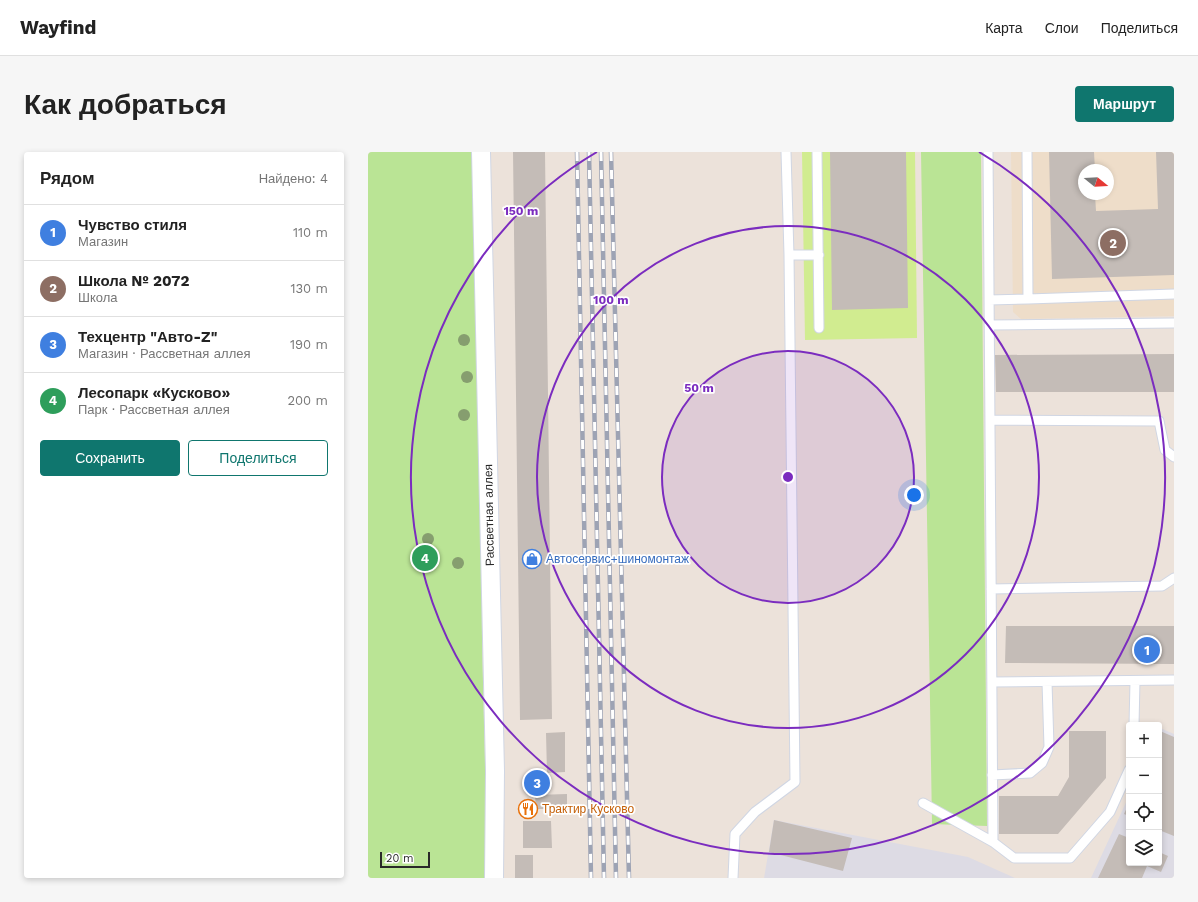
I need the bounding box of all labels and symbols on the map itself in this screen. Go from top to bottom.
north arrow [1078,164,1114,200]
text: 150 m [504,204,538,218]
pin: 2 [1100,228,1126,258]
text: 100 m [593,293,629,307]
text: 50 m [684,381,714,395]
street label: Рассветная аллея [481,464,497,566]
centre of rings [781,470,795,484]
your location [904,485,924,505]
pin: 4 [412,543,438,573]
shop icon: Автосервис+шиномонтаж [521,548,543,570]
place label: Автосервис+шиномонтаж [546,552,689,566]
pin: 1 [1134,635,1160,665]
pin: 3 [524,768,550,798]
restaurant icon: Трактир Кусково [517,798,539,820]
place label: Трактир Кусково [542,802,635,816]
scale bar [380,850,430,869]

